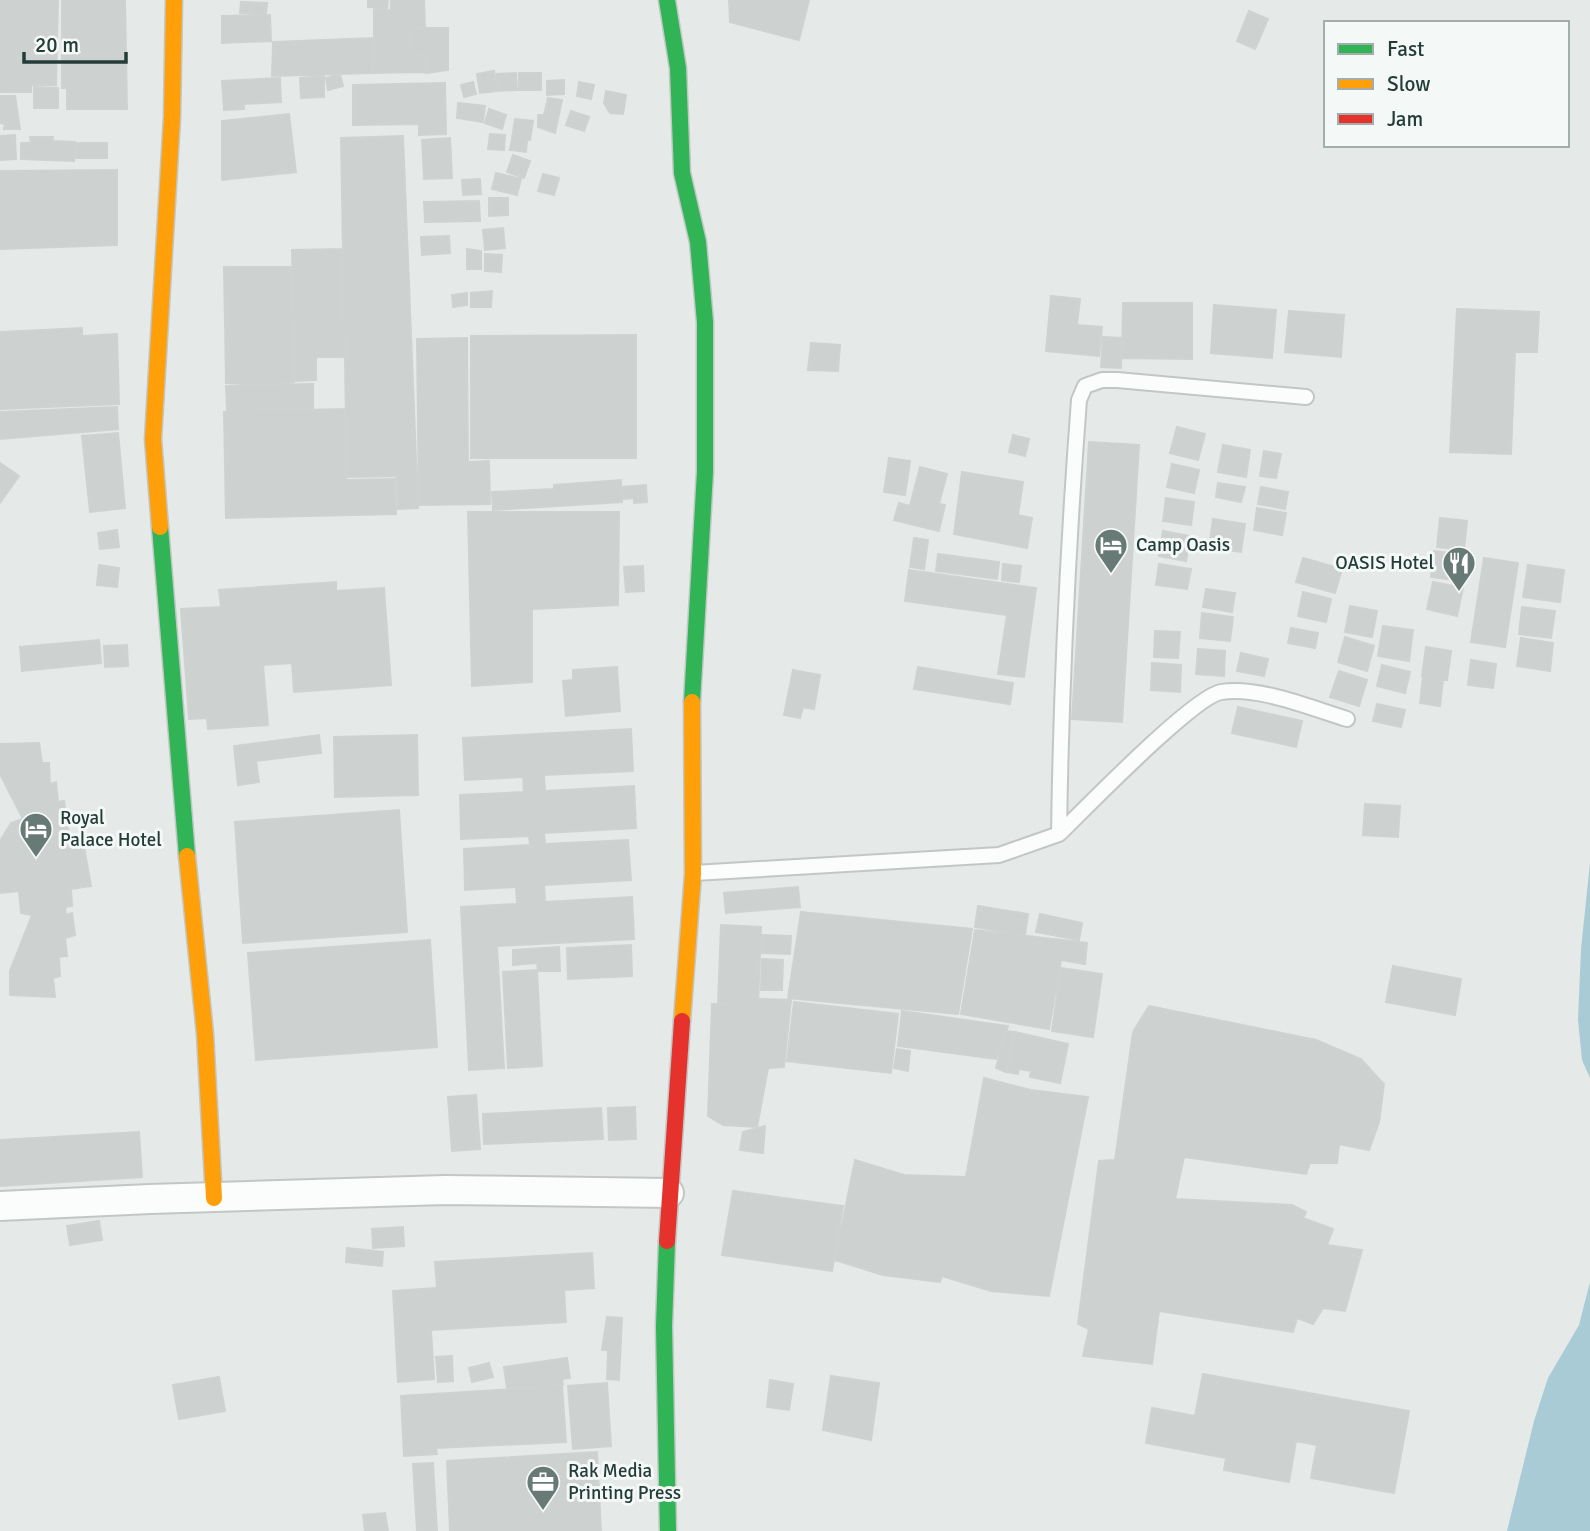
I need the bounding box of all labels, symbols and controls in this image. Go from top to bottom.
scale bar [24,21,126,65]
legend [1324,21,1569,147]
text: 20 m [35,32,79,58]
text: Fast [1387,36,1424,62]
text: Slow [1387,71,1431,97]
text: Jam [1387,106,1423,132]
hotel icon: Camp Oasis [1092,526,1130,575]
place label: Camp Oasis [1136,533,1230,557]
restaurant icon: OASIS Hotel [1440,544,1478,593]
place label: OASIS Hotel [1335,551,1434,575]
place label: Royal Palace Hotel [60,806,162,852]
hotel icon: Royal Palace Hotel [17,810,55,859]
place label: Rak Media Printing Press [568,1459,681,1505]
office icon: Rak Media Printing Press [524,1463,562,1512]

